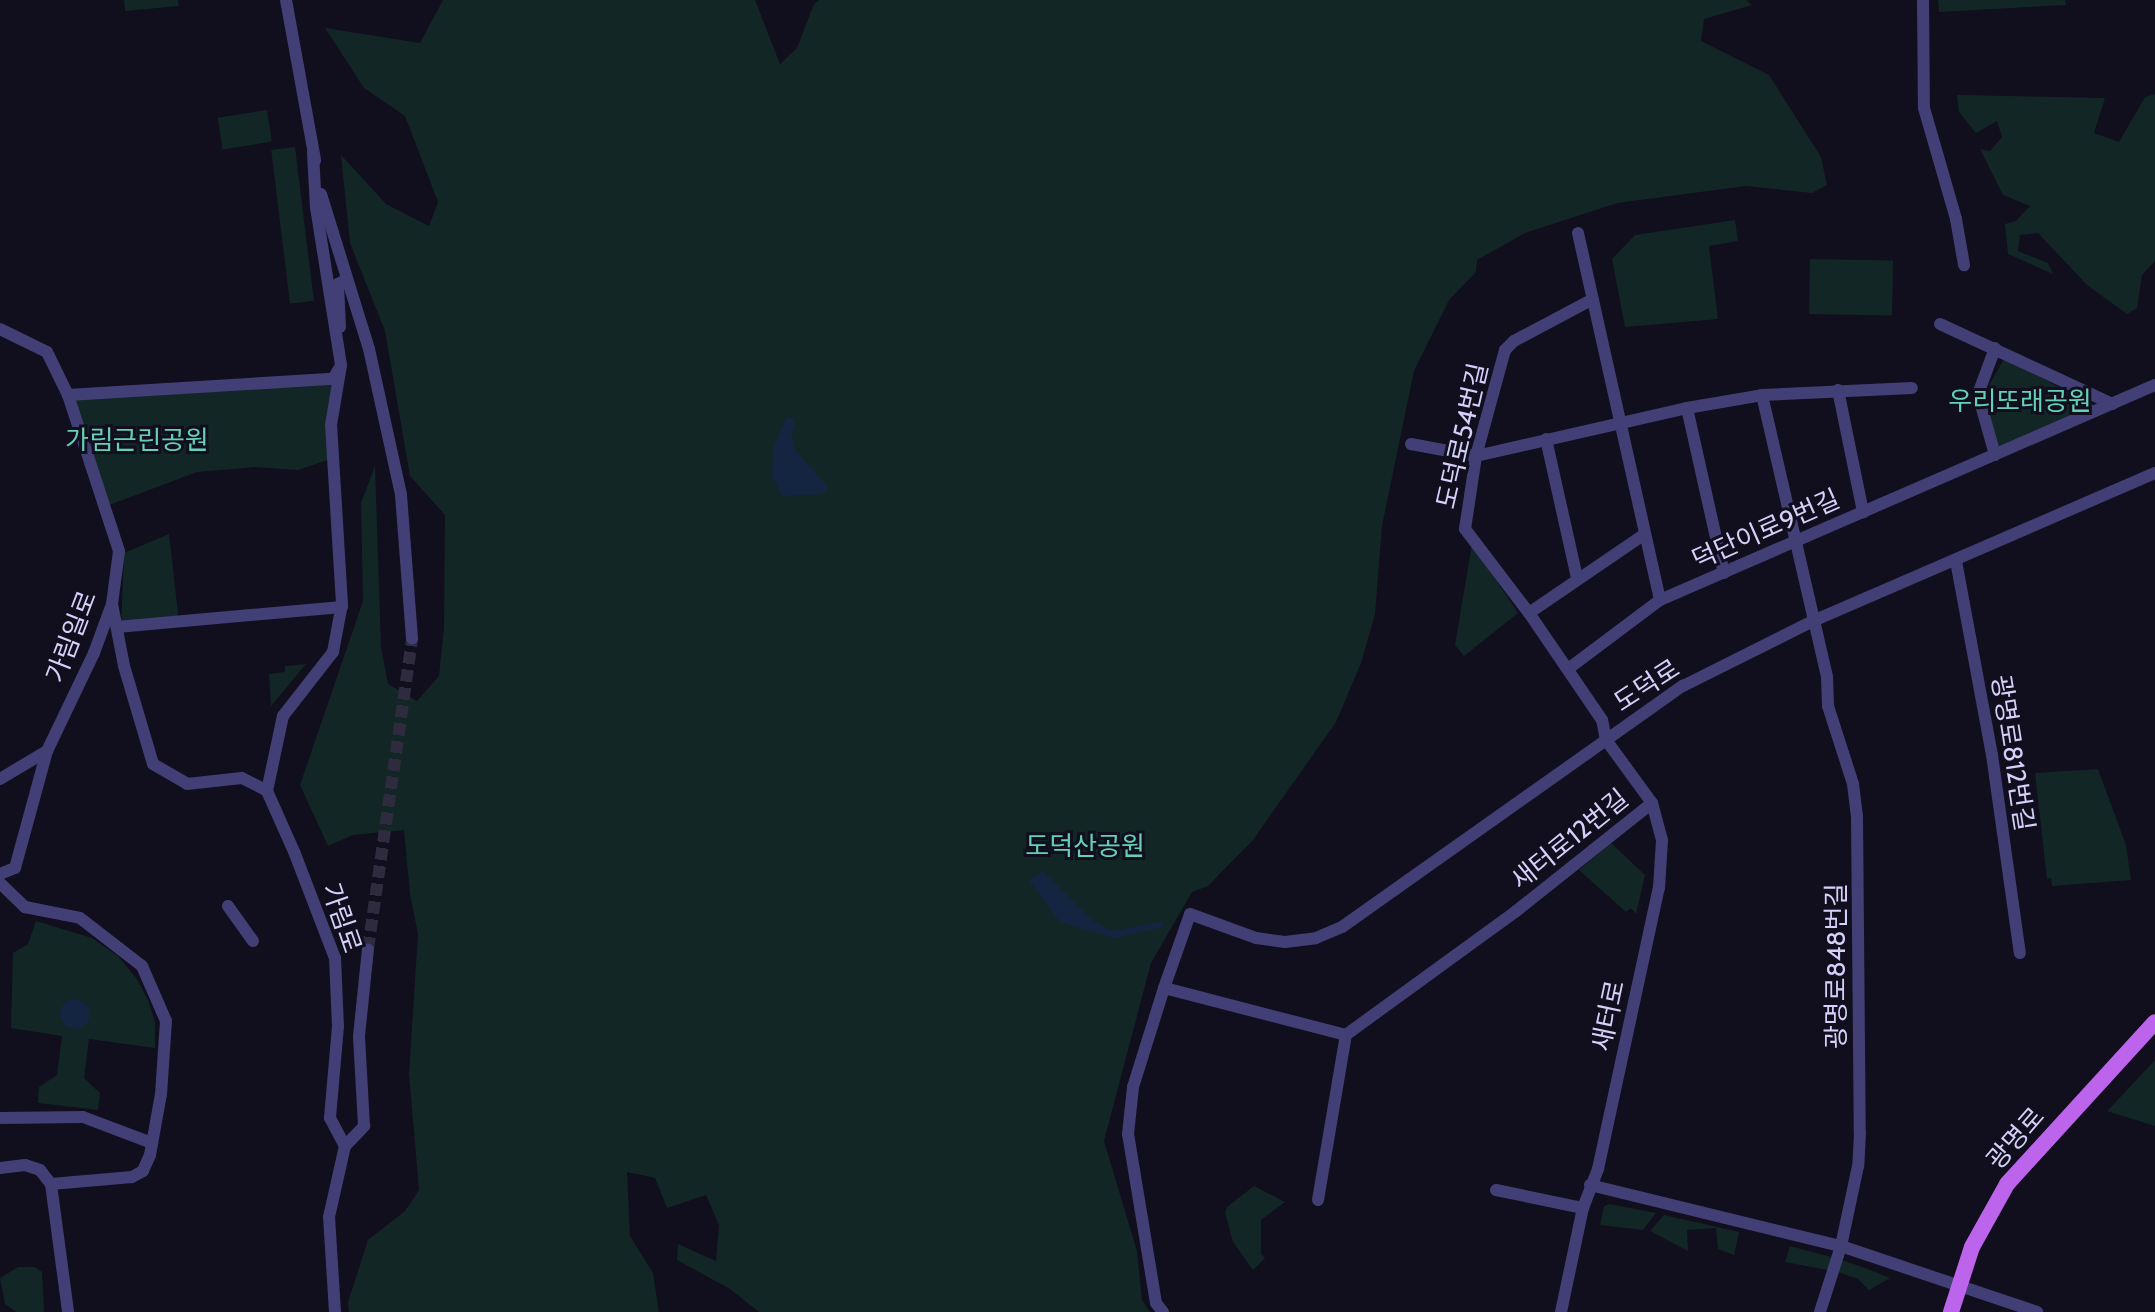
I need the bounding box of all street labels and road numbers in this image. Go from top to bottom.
street label: 도덕로54번길 [1431,360,1495,512]
street label: 덕단이로9번길 [1687,484,1845,576]
street label: 가림일로 [40,587,104,687]
street label: 도덕로 [1608,653,1686,719]
street label: 광명로812번길 [1984,673,2040,833]
street label: 새터로12번길 [1505,783,1635,897]
street label: 가림로 [315,879,367,957]
street label: 광명로848번길 [1821,883,1853,1049]
street label: 새터로 [1586,978,1632,1054]
street label: 광명로 [1981,1102,2051,1176]

